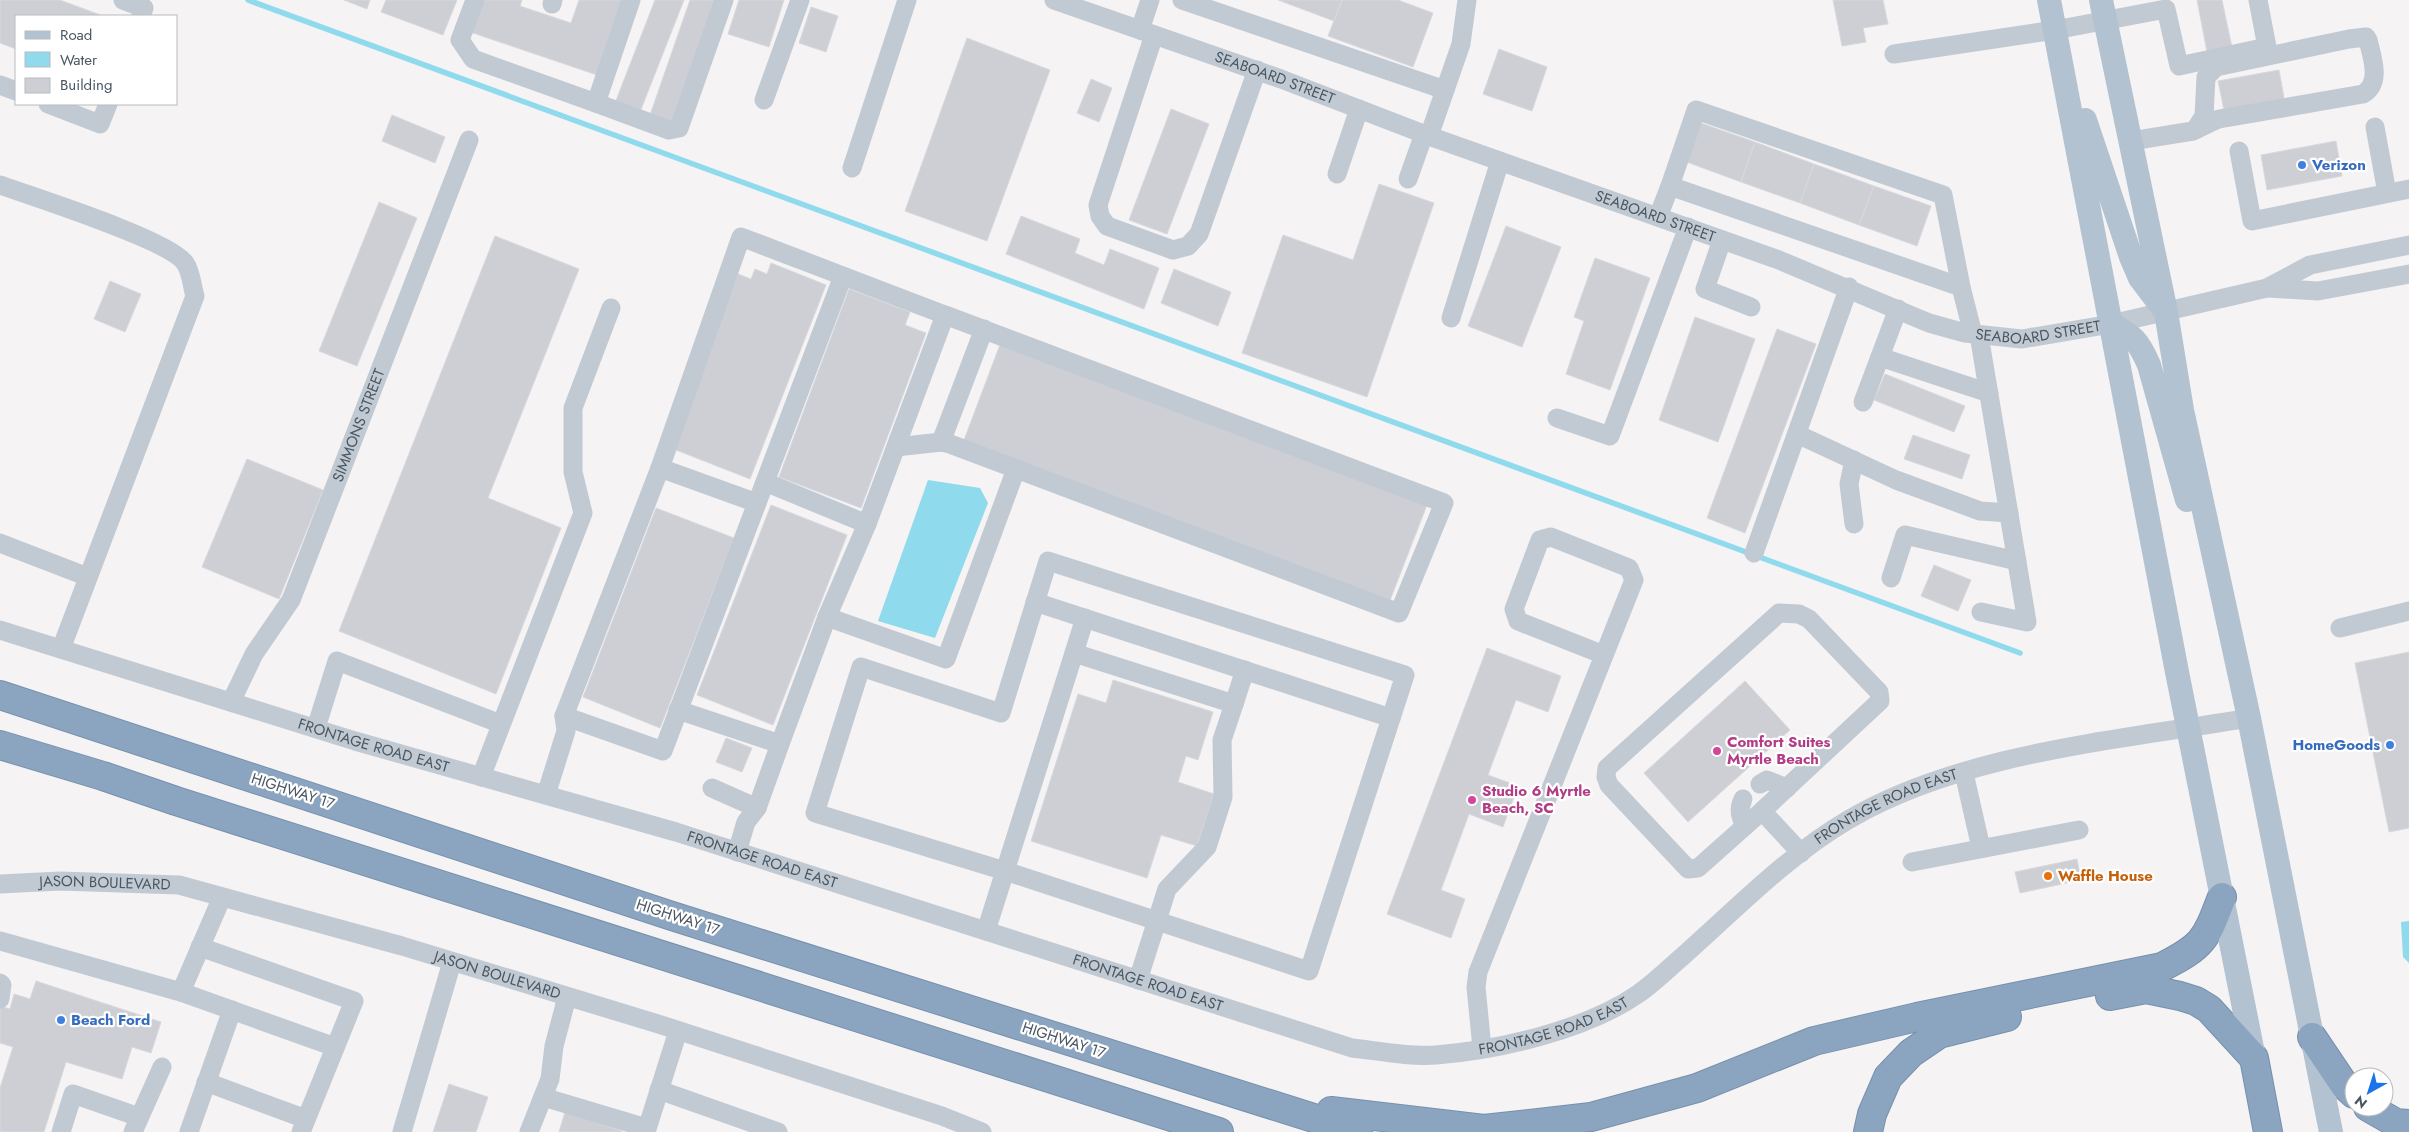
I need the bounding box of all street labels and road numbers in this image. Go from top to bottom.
street label: SEABOARD STREET [1212,46,1338,110]
street label: SEABOARD STREET [1592,185,1719,248]
street label: SEABOARD STREET [1974,315,2102,350]
street label: SIMMONS STREET [327,366,390,485]
street label: FRONTAGE ROAD EAST [295,713,452,778]
street label: FRONTAGE ROAD EAST [1810,763,1960,850]
street label: HIGHWAY 17 [248,767,338,815]
street label: FRONTAGE ROAD EAST [684,825,840,894]
street label: JASON BOULEVARD [37,870,171,896]
street label: HIGHWAY 17 [633,893,723,941]
street label: JASON BOULEVARD [429,945,563,1005]
street label: FRONTAGE ROAD EAST [1070,948,1226,1017]
street label: FRONTAGE ROAD EAST [1477,992,1632,1061]
street label: HIGHWAY 17 [1019,1016,1109,1064]

